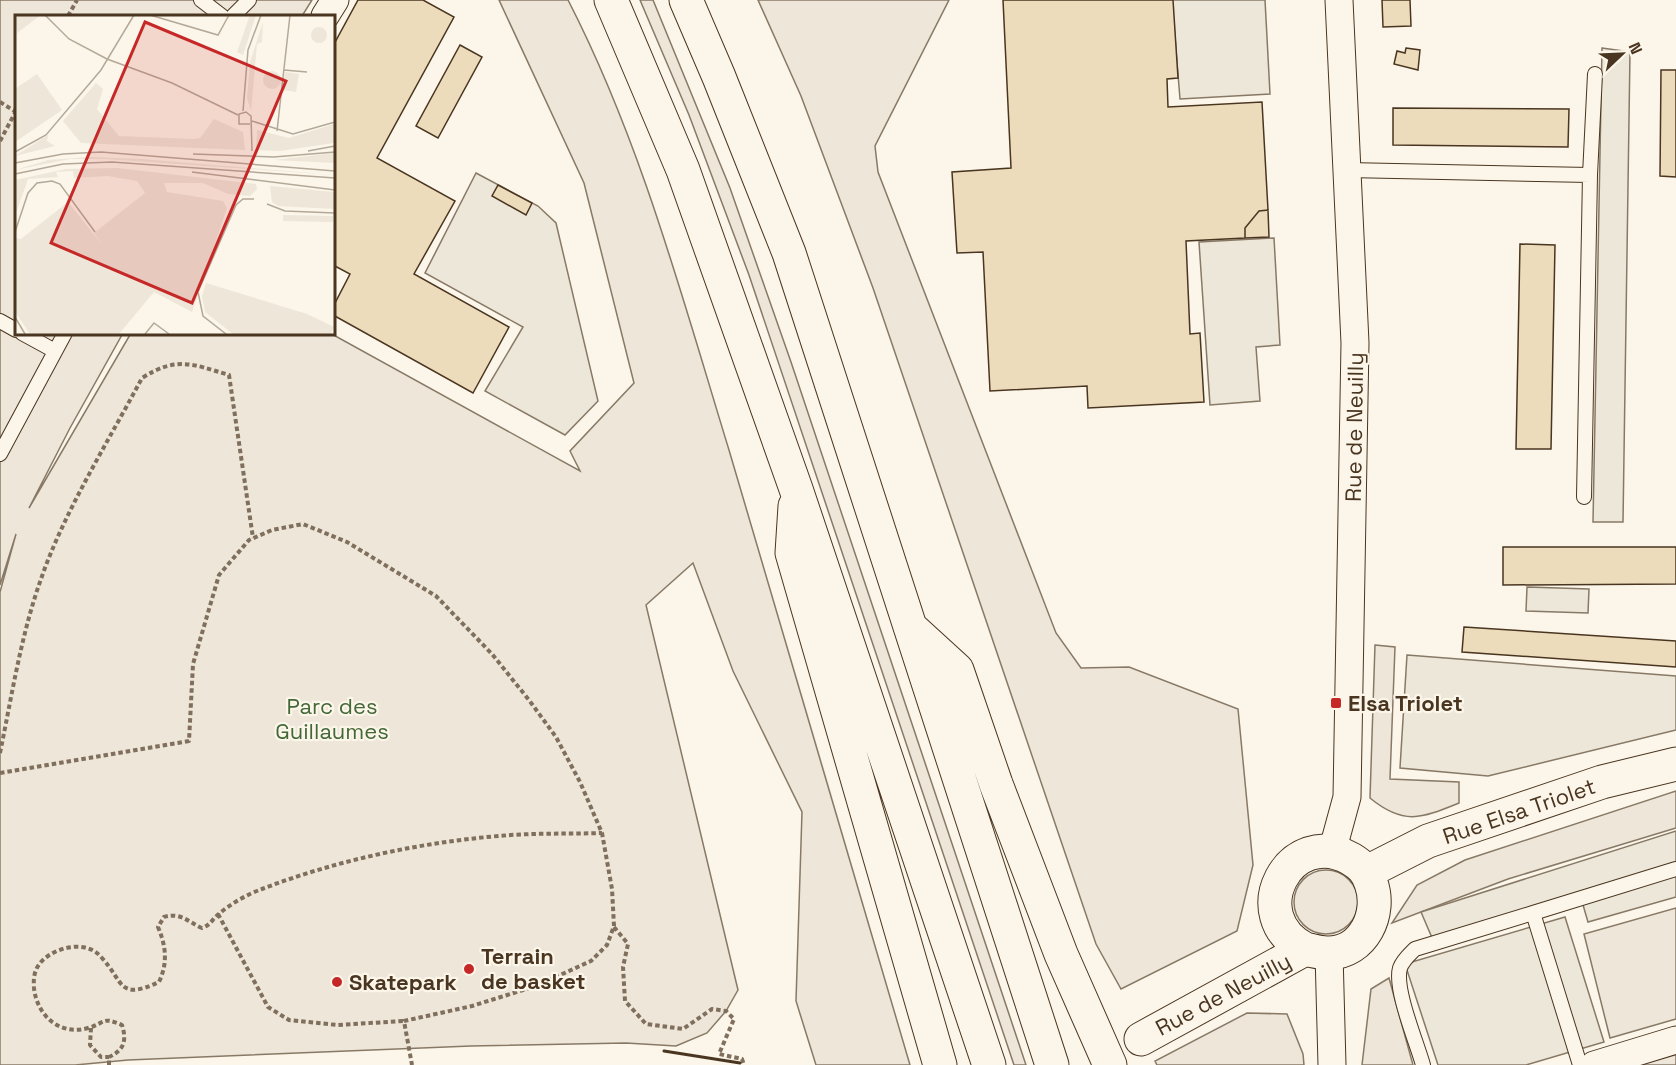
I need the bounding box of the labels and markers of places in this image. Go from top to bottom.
place label: Elsa Triolet [1348,689,1463,717]
marker: Elsa Triolet [1329,696,1343,710]
place label: Terrain de basket [481,942,586,995]
marker: Terrain de basket [462,962,476,976]
place label: Skatepark [349,968,457,996]
marker: Skatepark [330,975,344,989]

